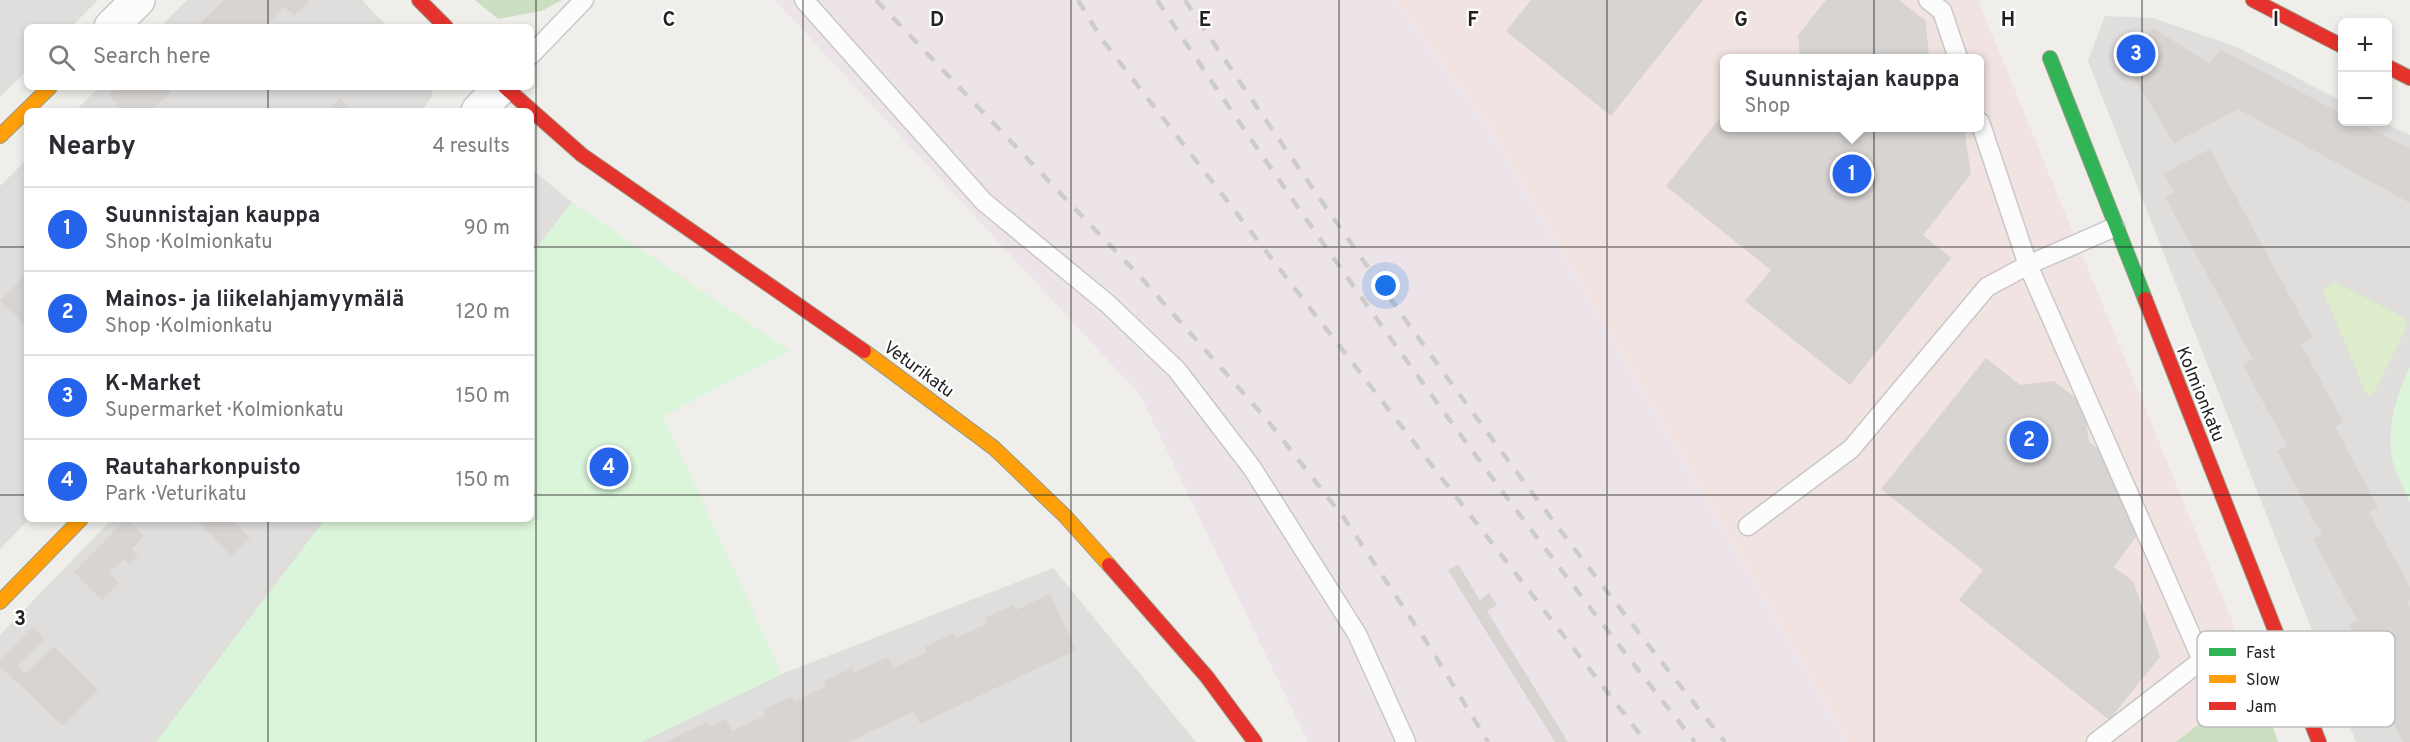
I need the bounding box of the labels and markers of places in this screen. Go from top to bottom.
pin: 3 [2116,32,2156,76]
pin: 1 [1832,152,1872,196]
pin: 2 [2010,418,2048,462]
pin: 4 [590,444,628,490]

